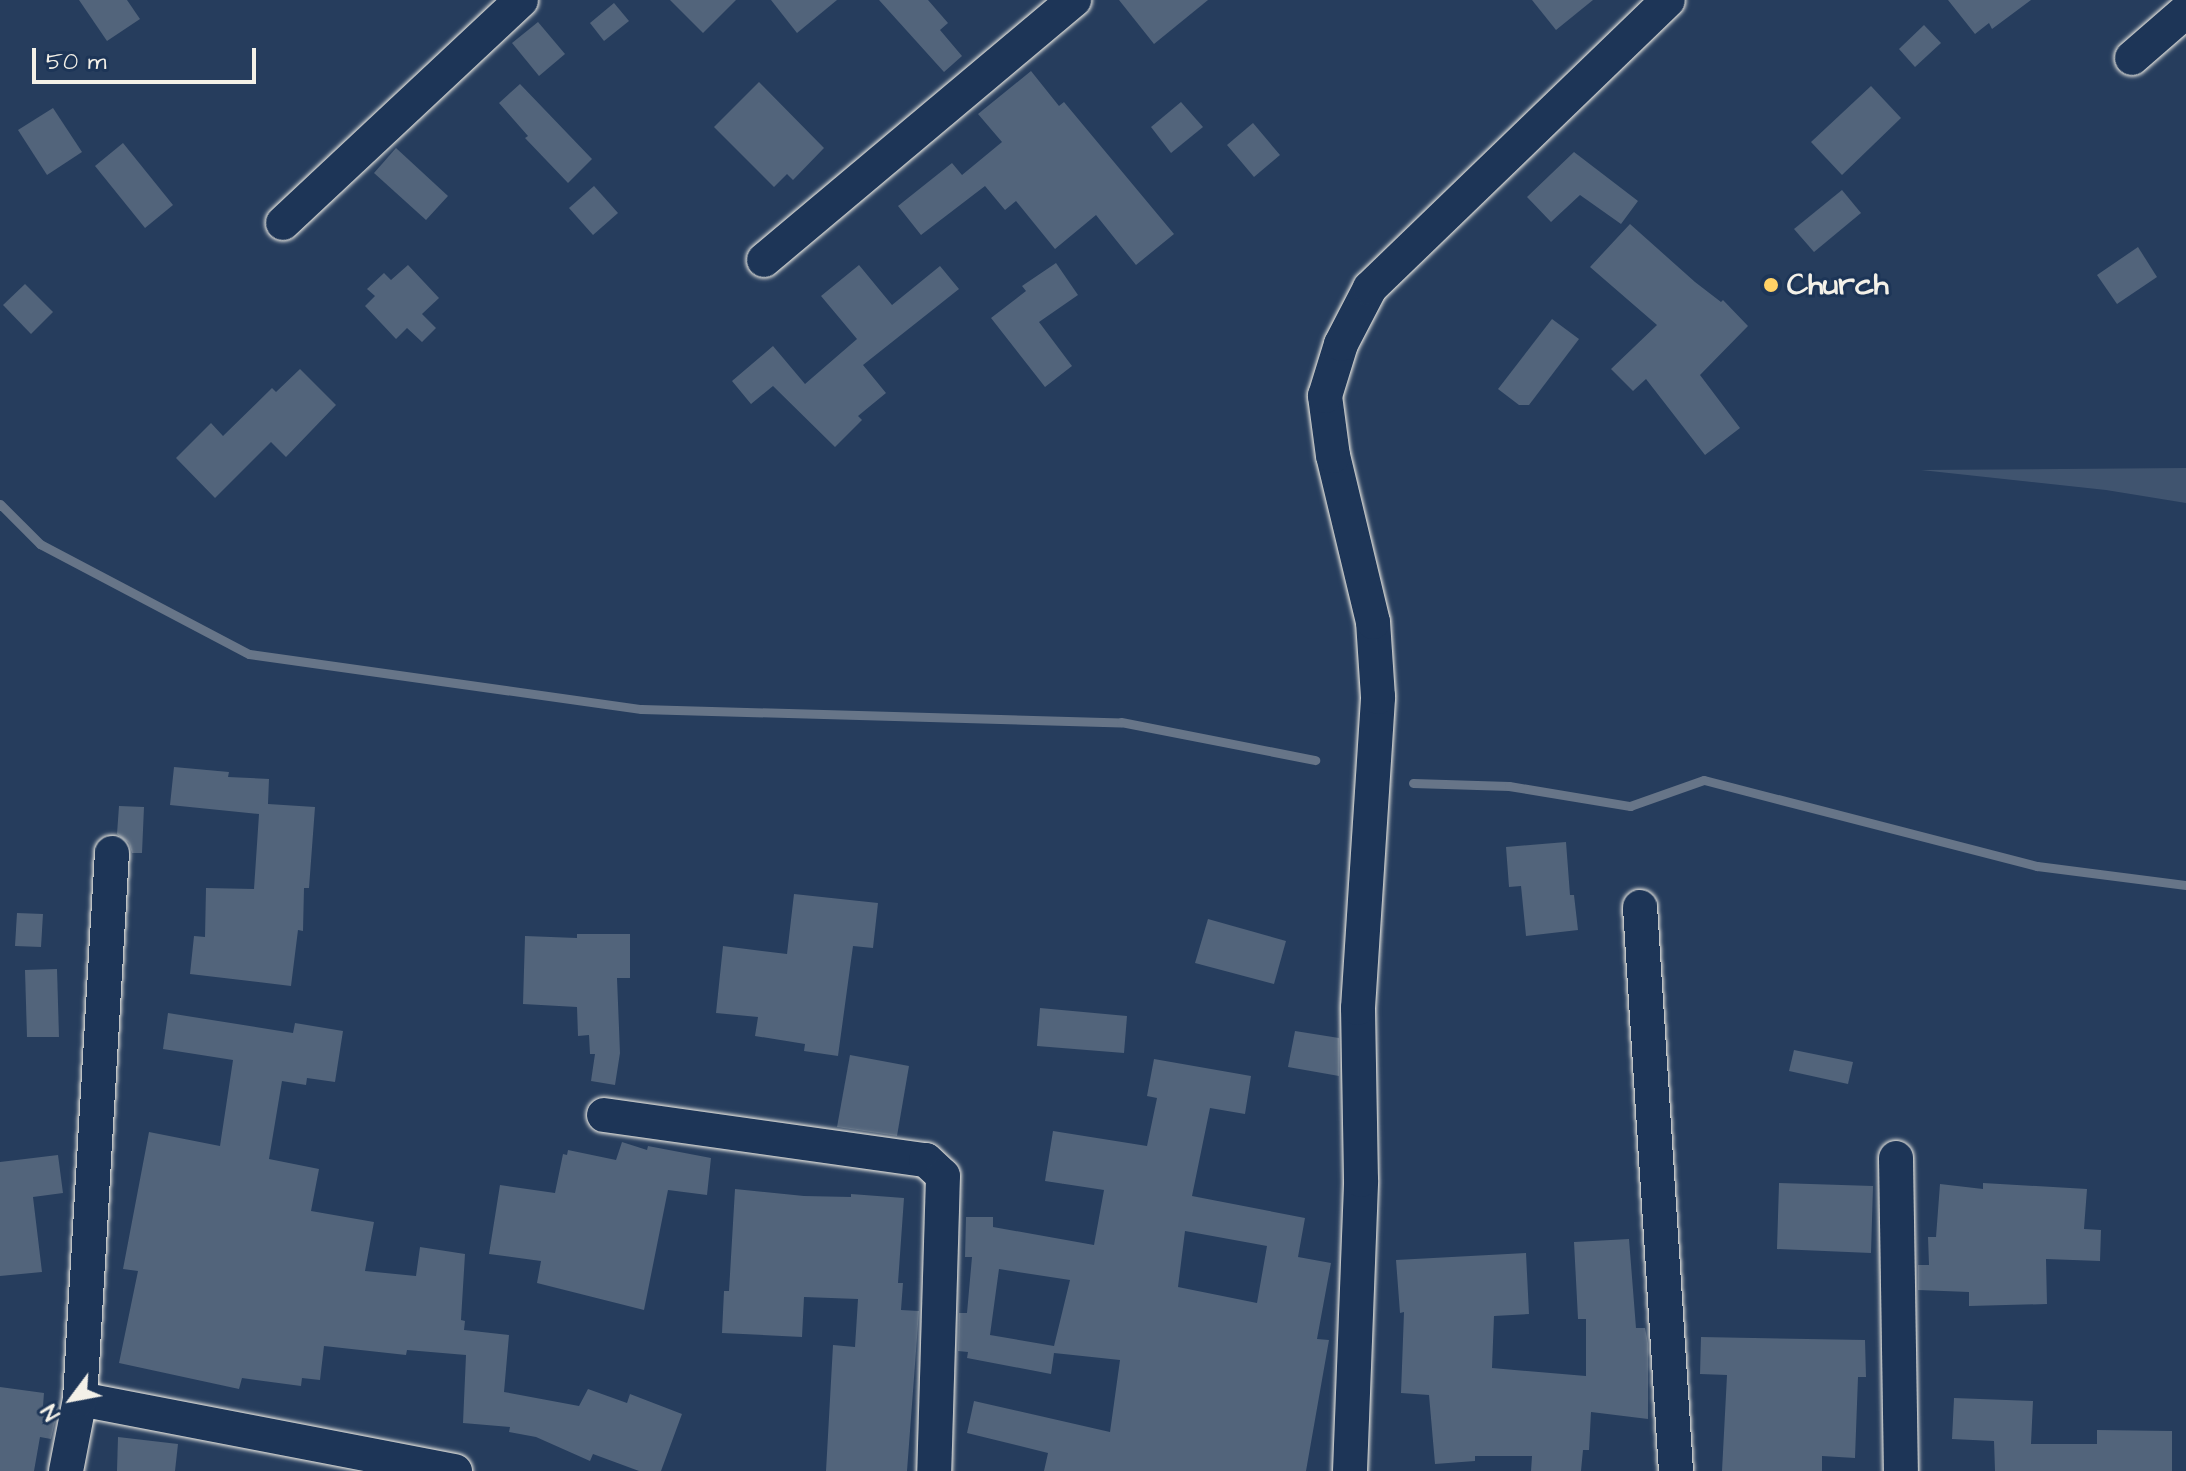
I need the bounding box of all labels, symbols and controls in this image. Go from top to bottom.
scale bar [36,32,260,82]
text: 50 m [46,45,106,79]
place label: Church [1787,267,1889,303]
marker: Church [1762,276,1780,294]
north arrow [32,1359,112,1439]
text: N [34,1398,68,1426]

